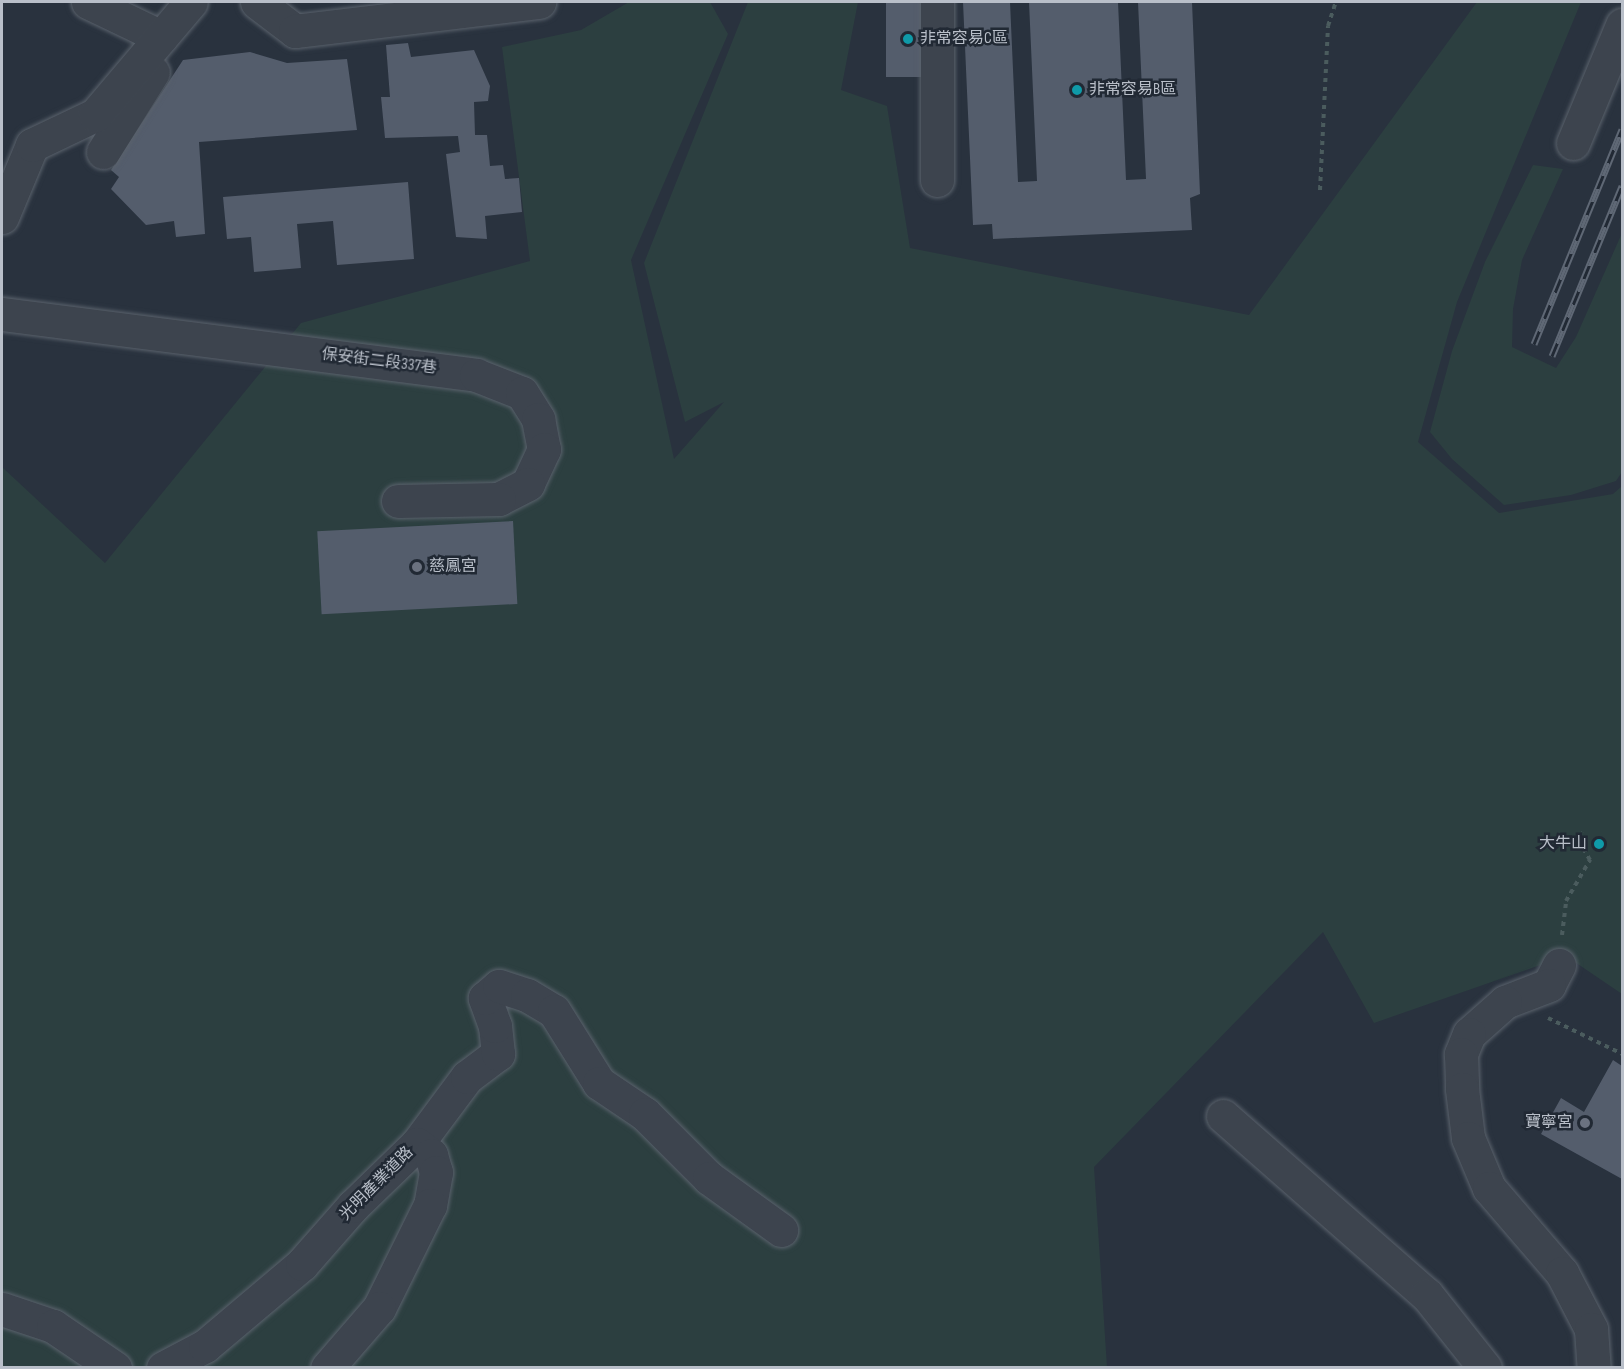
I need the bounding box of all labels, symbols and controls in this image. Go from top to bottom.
place label: 非常容易C區 [920,29,1008,49]
marker: 非常容易C區 [901,32,915,46]
place label: 非常容易B區 [1089,80,1176,100]
marker: 非常容易B區 [1070,83,1084,97]
street label: 保安街二段337巷 [320,345,438,379]
place label: 慈鳳宮 [429,557,477,577]
marker: 慈鳳宮 [410,560,424,574]
place label: 大牛山 [1539,834,1587,854]
marker: 大牛山 [1592,837,1606,851]
place label: 寶寧宮 [1525,1113,1573,1133]
marker: 寶寧宮 [1578,1116,1592,1130]
street label: 光明產業道路 [336,1143,418,1225]

